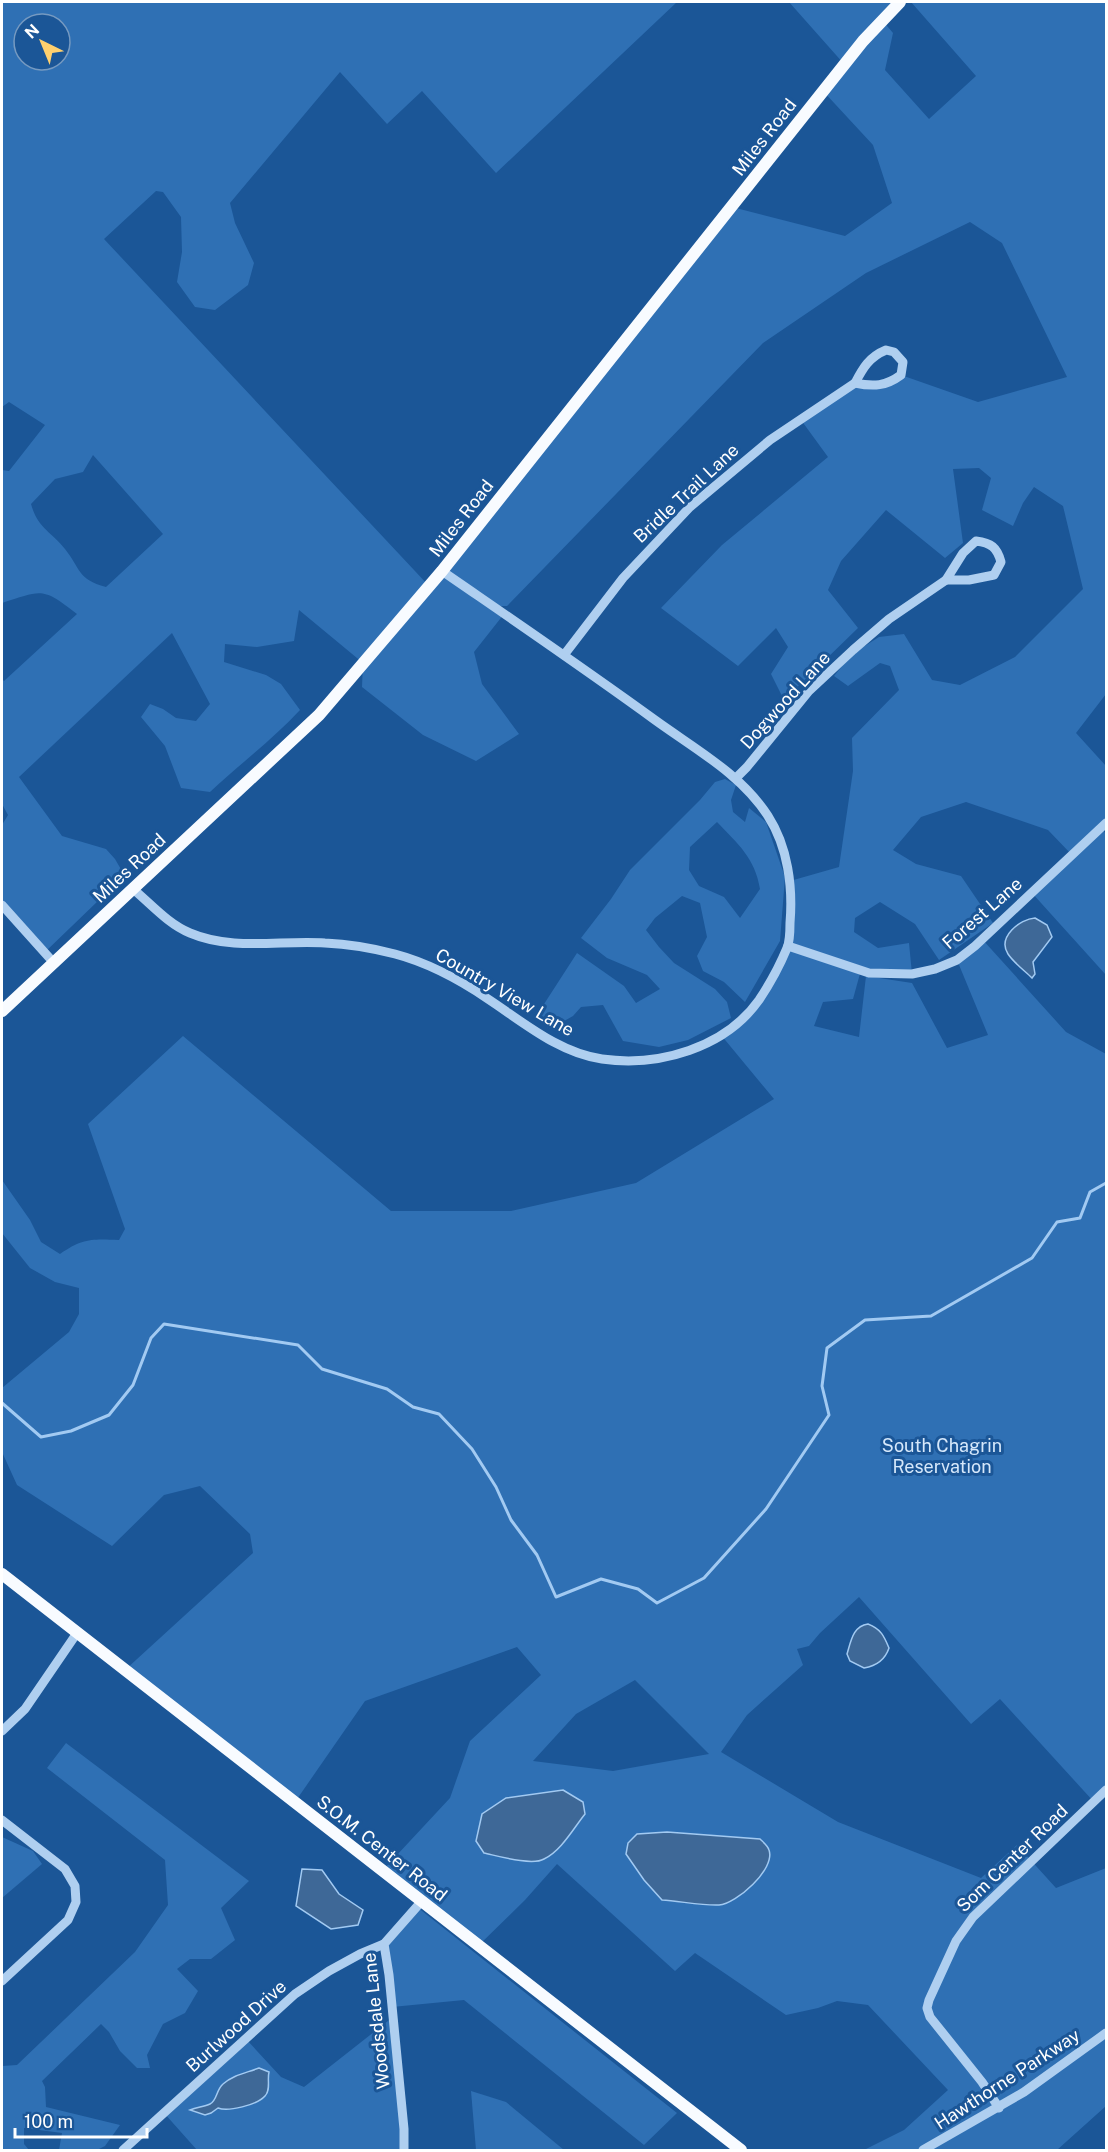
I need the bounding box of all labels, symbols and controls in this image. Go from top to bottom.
north arrow [12,12,72,72]
text: N [21,20,43,43]
street label: Miles Road [727,94,801,180]
street label: Bridle Trail Lane [629,439,743,547]
street label: Miles Road [424,475,498,561]
street label: Dogwood Lane [736,647,834,753]
street label: Miles Road [88,829,170,907]
street label: Forest Lane [938,873,1026,953]
street label: Country View Lane [432,944,578,1040]
park label: South Chagrin Reservation [882,1435,1002,1477]
street label: S.O.M. Center Road [313,1791,451,1905]
street label: Som Center Road [952,1800,1072,1916]
street label: Woodsdale Lane [358,1952,394,2090]
street label: Burlwood Drive [182,1976,290,2076]
street label: Hawthorne Parkway [931,2024,1084,2134]
scale bar [15,2101,147,2139]
text: 100 m [24,2111,73,2132]

